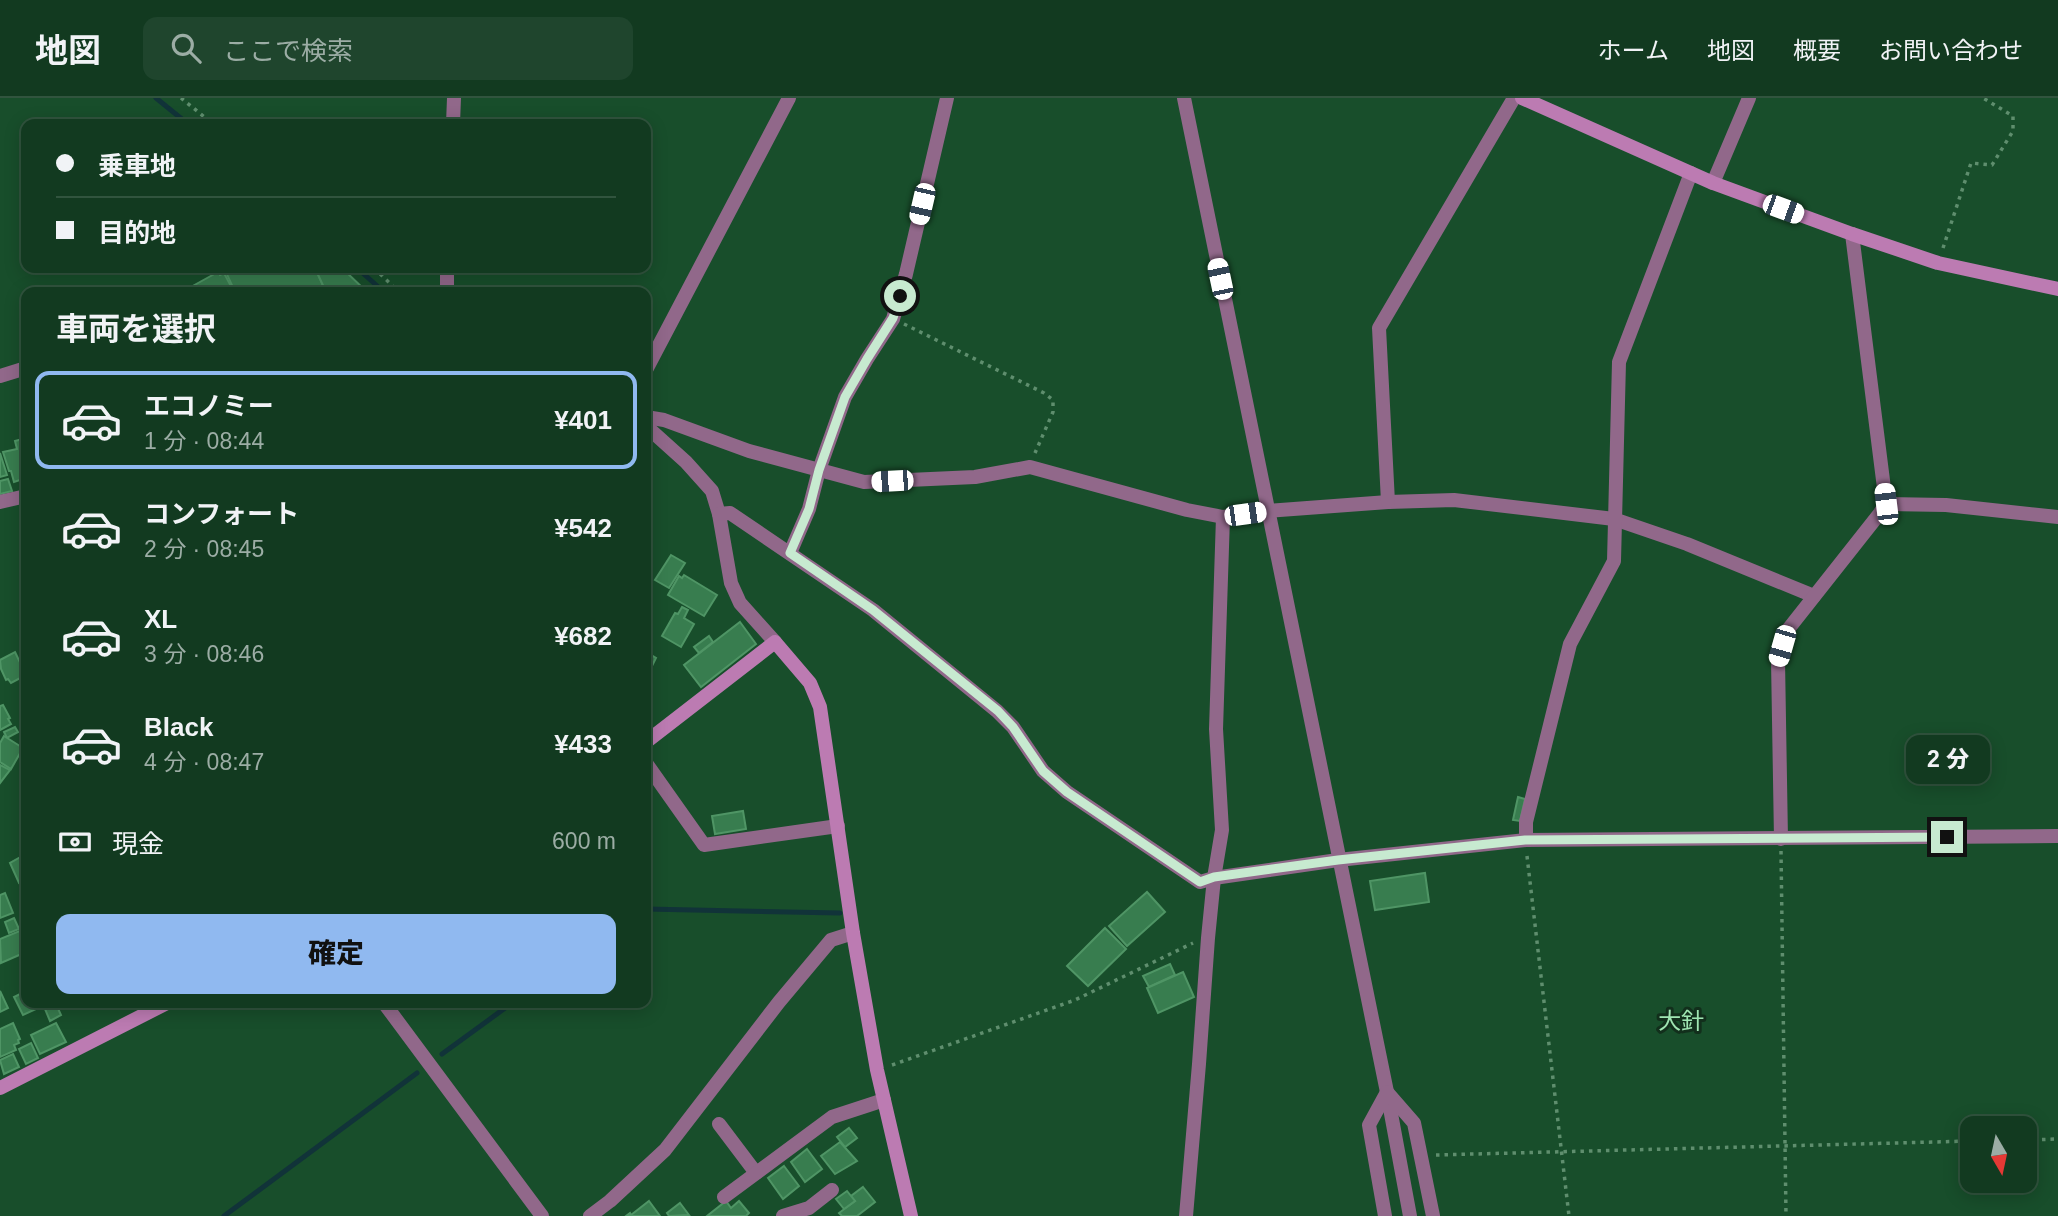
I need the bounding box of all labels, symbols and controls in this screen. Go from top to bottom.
search box [143,17,633,80]
icon: search [167,29,205,67]
text: 地図 [35,32,101,69]
text: ここで検索 [223,36,353,66]
text: ホーム [1598,37,1669,64]
text: 地図 [1707,37,1755,64]
text: 概要 [1793,37,1841,64]
text: お問い合わせ [1879,37,2023,64]
text: 乗車地 [98,151,176,181]
car [908,181,937,227]
car [1760,192,1807,226]
text: 目的地 [98,218,176,248]
car [1206,256,1235,302]
route start [884,280,916,312]
text: 車両を選択 [56,311,216,347]
icon: car [60,389,123,452]
text: エコノミー [144,391,274,421]
text: ¥401 [554,405,612,435]
text: 1 分 · 08:44 [144,428,264,454]
car [871,469,914,493]
car [1874,482,1899,526]
icon: car [60,497,123,560]
text: コンフォート [144,499,299,529]
car [1223,501,1268,527]
text: ¥542 [554,513,612,543]
text: 2 分 · 08:45 [144,536,264,562]
text: XL [144,604,177,634]
icon: car [60,605,123,668]
text: ¥682 [554,621,612,651]
car [1767,623,1798,669]
text: 3 分 · 08:46 [144,641,264,667]
text: Black [144,712,213,742]
icon: car [60,713,123,776]
text: ¥433 [554,729,612,759]
callout: 2 分 [1905,736,1989,784]
text: 2 分 [1927,746,1969,772]
text: 4 分 · 08:47 [144,749,264,775]
route end [1931,821,1963,853]
icon: cash [56,823,94,861]
text: 600 m [552,828,616,854]
text: 現金 [112,829,164,859]
button: 確定 [56,914,616,994]
district label: 大針 [1658,1008,1704,1034]
north arrow [1960,1116,2037,1194]
map controls [1960,1116,2037,1193]

